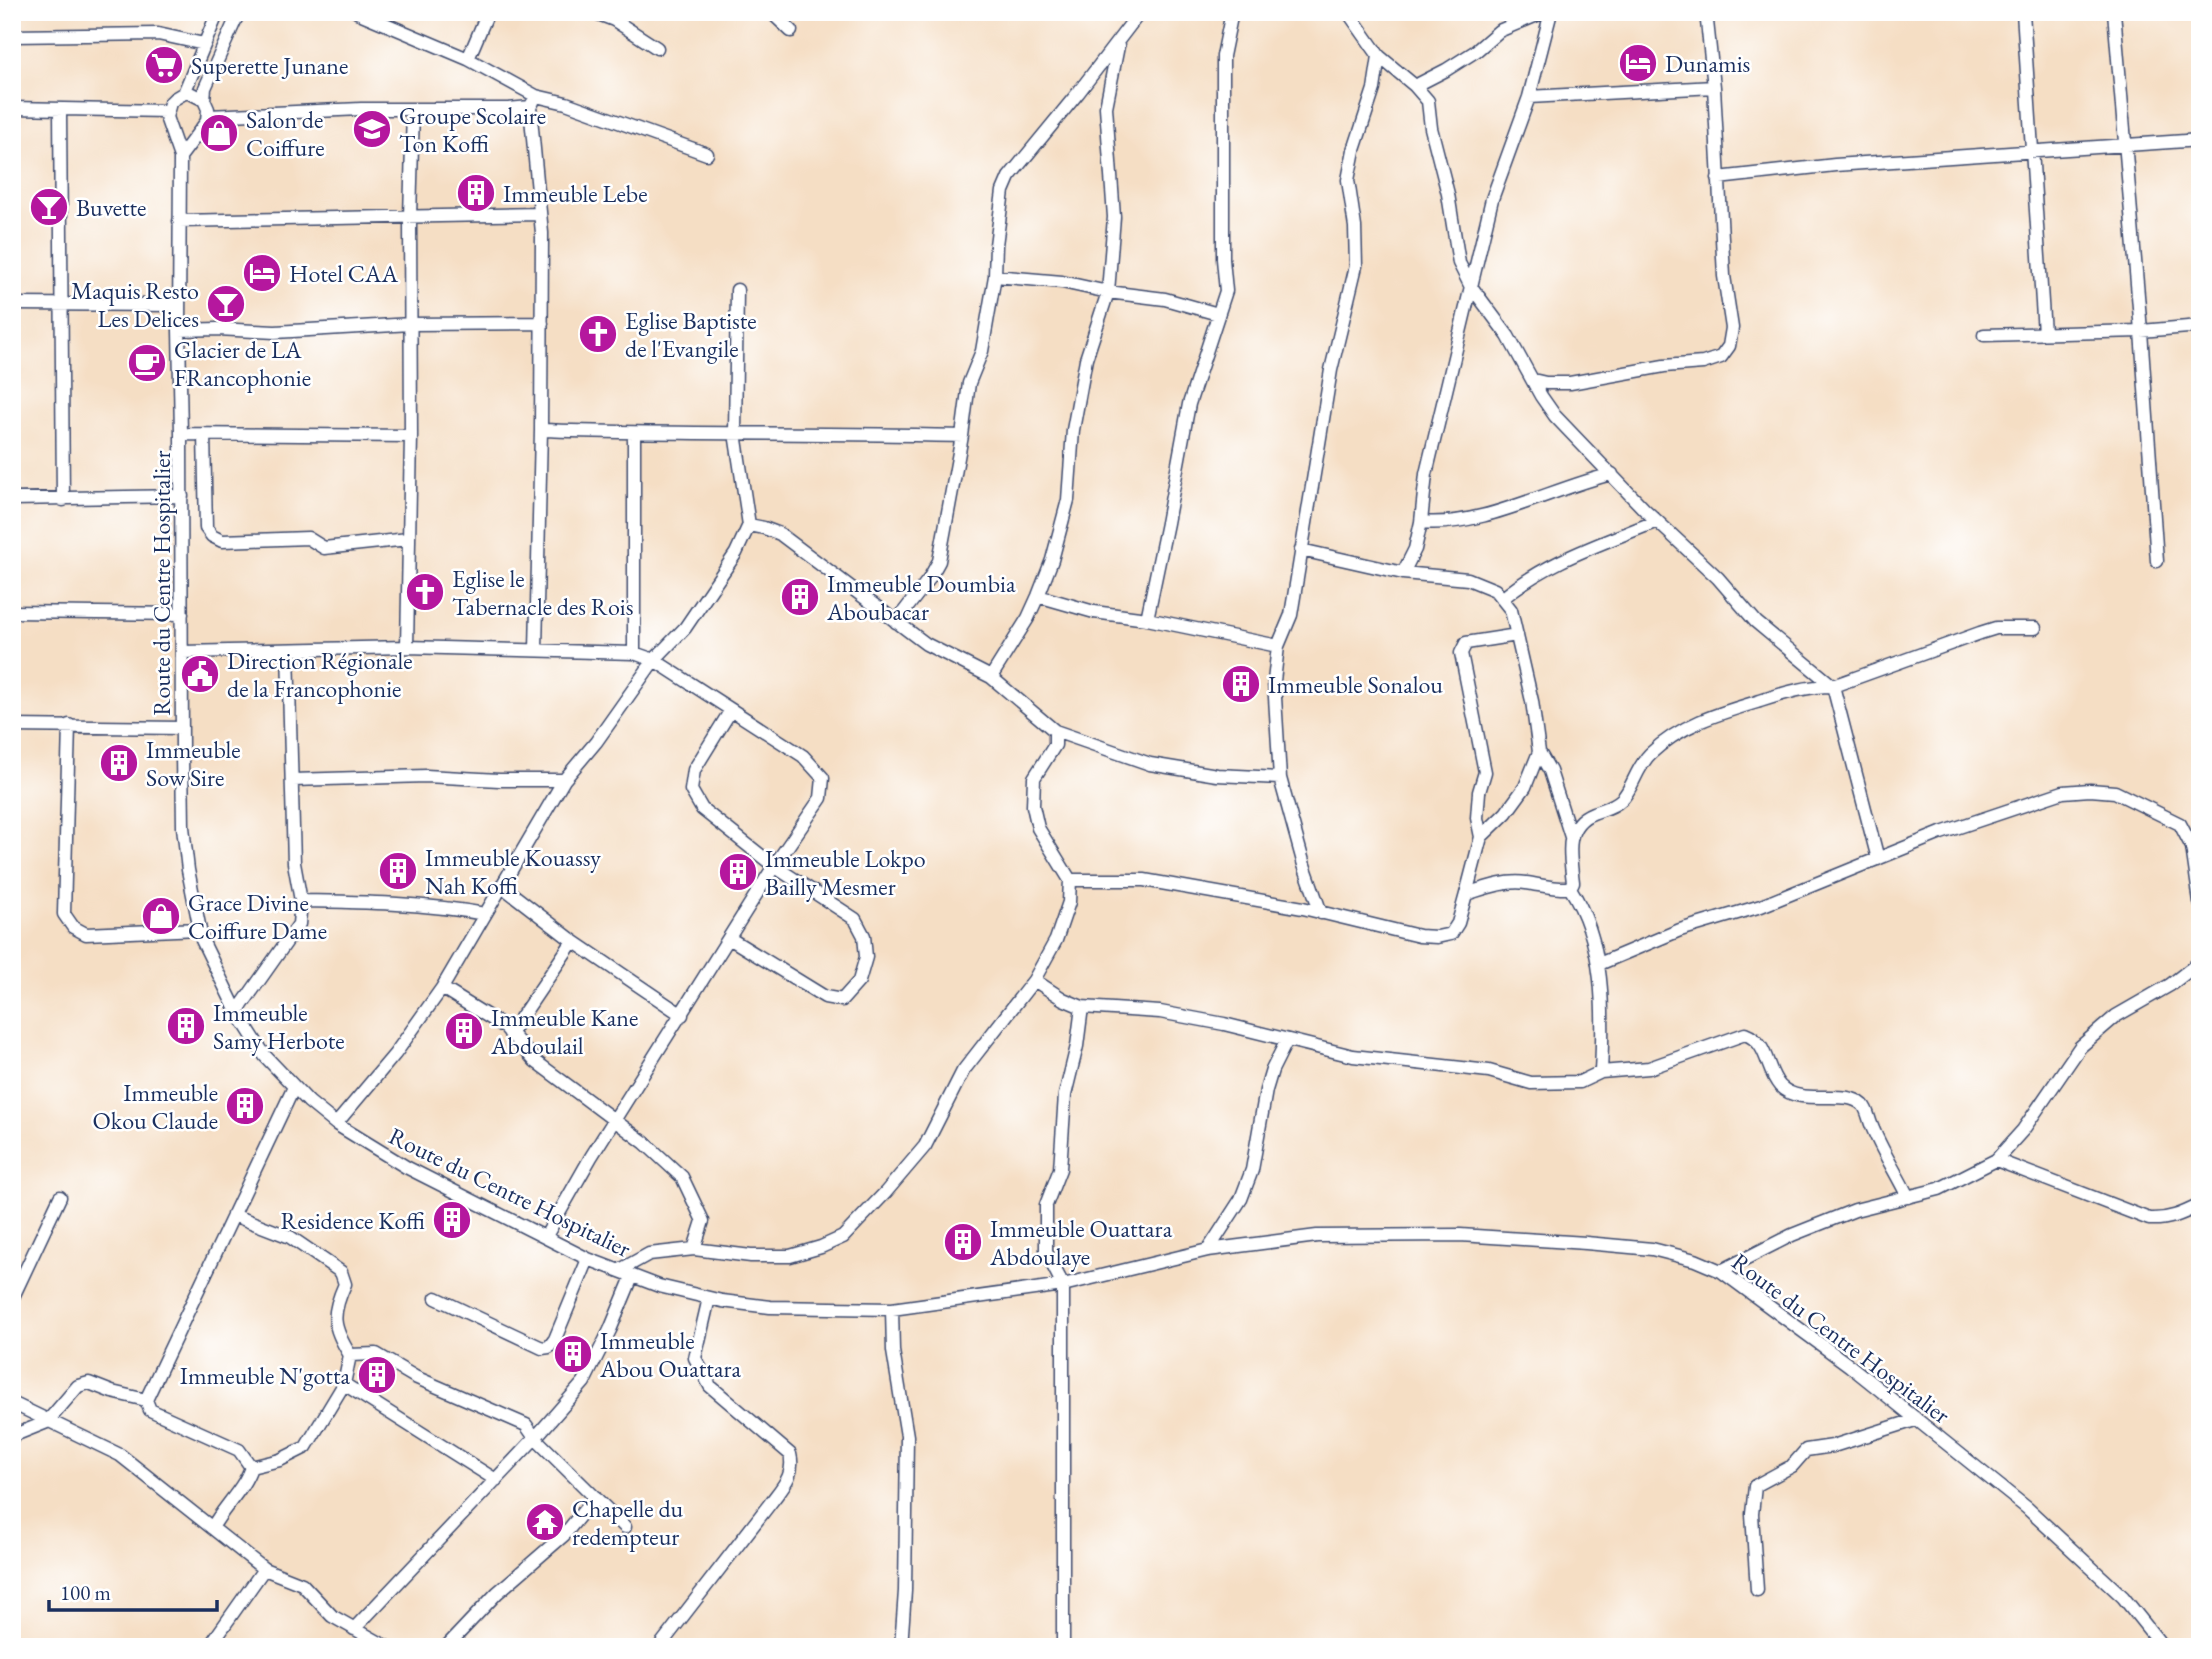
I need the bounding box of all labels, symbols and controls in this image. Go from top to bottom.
hotel icon: Dunamis [1617,42,1659,84]
supermarket icon: Superette Junane [143,44,185,86]
place label: Dunamis [1665,48,1750,79]
place label: Superette Junane [191,50,348,81]
place label: Groupe Scolaire Ton Koffi [399,100,546,159]
place label: Salon de Coiffure [246,104,325,163]
school or university icon: Groupe Scolaire Ton Koffi [351,108,393,150]
shop icon: Salon de Coiffure [198,112,240,154]
building icon: Immeuble Lebe [455,172,497,214]
place label: Immeuble Lebe [503,178,648,209]
bar icon: Buvette [28,186,70,228]
place label: Buvette [76,192,146,223]
hotel icon: Hotel CAA [241,252,283,294]
place label: Hotel CAA [289,258,398,289]
place label: Maquis Resto Les Delices [71,275,199,334]
bar icon: Maquis Resto Les Delices [205,283,247,325]
place label: Eglise Baptiste de l'Evangile [625,305,757,364]
church icon: Eglise Baptiste de l'Evangile [577,313,619,355]
place label: Glacier de LA FRancophonie [174,334,311,393]
cafe icon: Glacier de LA FRancophonie [126,342,168,384]
street label: Route du Centre Hospitalier [146,450,177,716]
place label: Eglise le Tabernacle des Rois [452,563,634,622]
place label: Immeuble Doumbia Aboubacar [826,568,1016,627]
church icon: Eglise le Tabernacle des Rois [404,571,446,613]
building icon: Immeuble Doumbia Aboubacar [779,576,821,618]
place label: Direction Régionale de la Francophonie [227,645,413,704]
public building icon: Direction Régionale de la Francophonie [179,653,221,695]
building icon: Immeuble Sonalou [1220,663,1262,705]
place label: Immeuble Sonalou [1268,669,1443,700]
place label: Immeuble Sow Sire [146,734,241,793]
building icon: Immeuble Sow Sire [98,742,140,784]
place label: Immeuble Kouassy Nah Koffi [425,842,601,901]
place label: Immeuble Lokpo Bailly Mesmer [765,843,926,902]
building icon: Immeuble Kouassy Nah Koffi [377,850,419,892]
building icon: Immeuble Lokpo Bailly Mesmer [717,851,759,893]
place label: Grace Divine Coiffure Dame [188,887,327,946]
shop icon: Grace Divine Coiffure Dame [140,895,182,937]
place label: Immeuble Samy Herbote [213,997,345,1056]
place label: Immeuble Kane Abdoulail [490,1002,638,1061]
building icon: Immeuble Samy Herbote [165,1005,207,1047]
building icon: Immeuble Kane Abdoulail [443,1010,485,1052]
place label: Immeuble Okou Claude [93,1077,218,1136]
building icon: Immeuble Okou Claude [224,1085,266,1127]
street label: Route du Centre Hospitalier [384,1120,636,1264]
building icon: Residence Koffi [431,1199,473,1241]
place label: Residence Koffi [280,1205,425,1236]
place label: Immeuble Ouattara Abdoulaye [989,1213,1173,1272]
building icon: Immeuble Ouattara Abdoulaye [942,1221,984,1263]
street label: Route du Centre Hospitalier [1726,1246,1956,1430]
place label: Immeuble Abou Ouattara [599,1325,741,1384]
building icon: Immeuble Abou Ouattara [552,1333,594,1375]
building icon: Immeuble N'gotta [356,1354,398,1396]
place label: Immeuble N'gotta [180,1360,350,1391]
place label: Chapelle du redempteur [572,1493,684,1552]
temple icon: Chapelle du redempteur [524,1501,566,1543]
scale bar [49,1568,217,1612]
text: 100 m [60,1579,111,1606]

